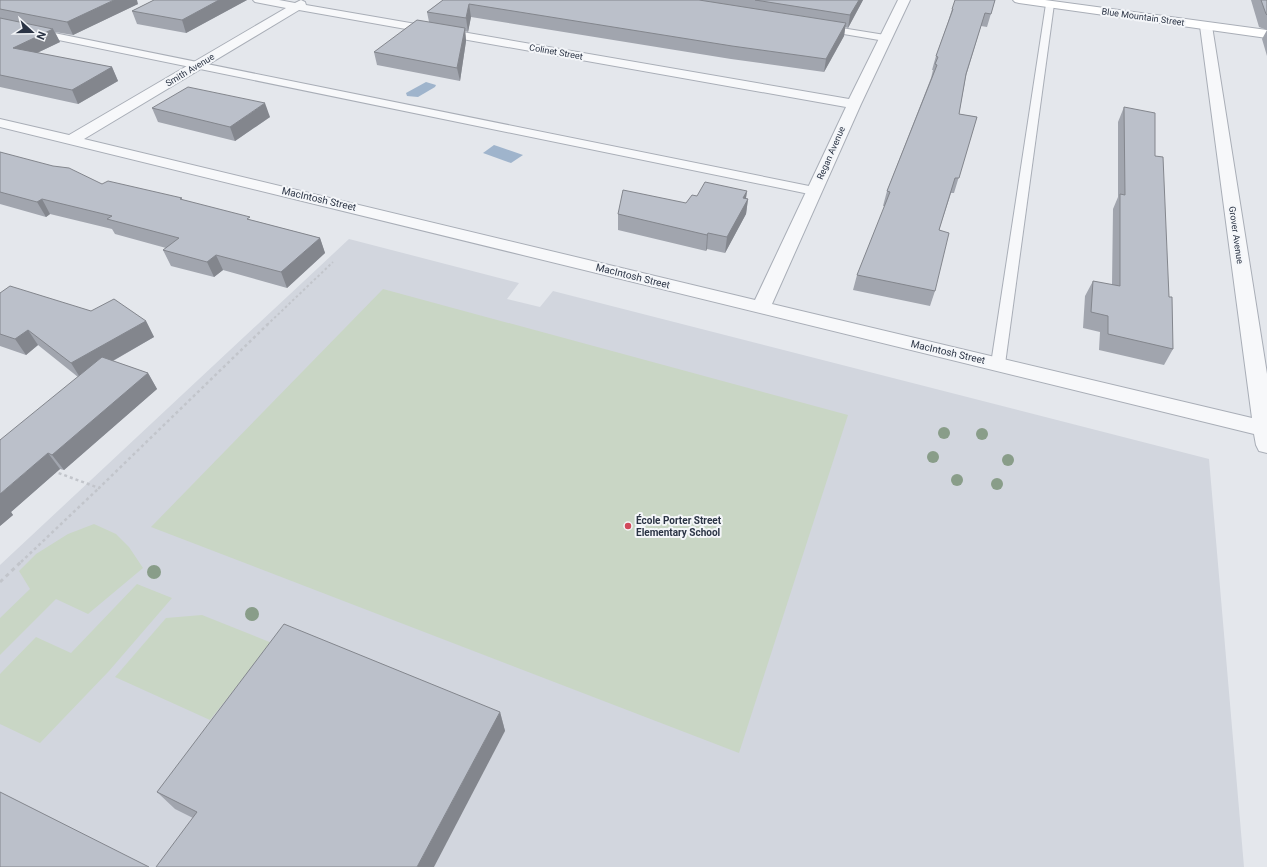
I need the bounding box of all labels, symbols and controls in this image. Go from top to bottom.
street label: Blue Mountain Street [1101,6,1185,28]
north arrow [12,12,52,52]
text: N [33,29,48,42]
street label: Colinet Street [529,42,584,62]
street label: Smith Avenue [164,51,216,88]
street label: Regan Avenue [815,125,847,181]
street label: MacIntosh Street [281,185,357,213]
street label: Grover Avenue [1227,206,1245,265]
street label: MacIntosh Street [595,261,671,291]
street label: MacIntosh Street [910,338,986,366]
place label: École Porter Street Elementary School [636,514,722,538]
marker: École Porter Street Elementary School [623,521,633,531]

